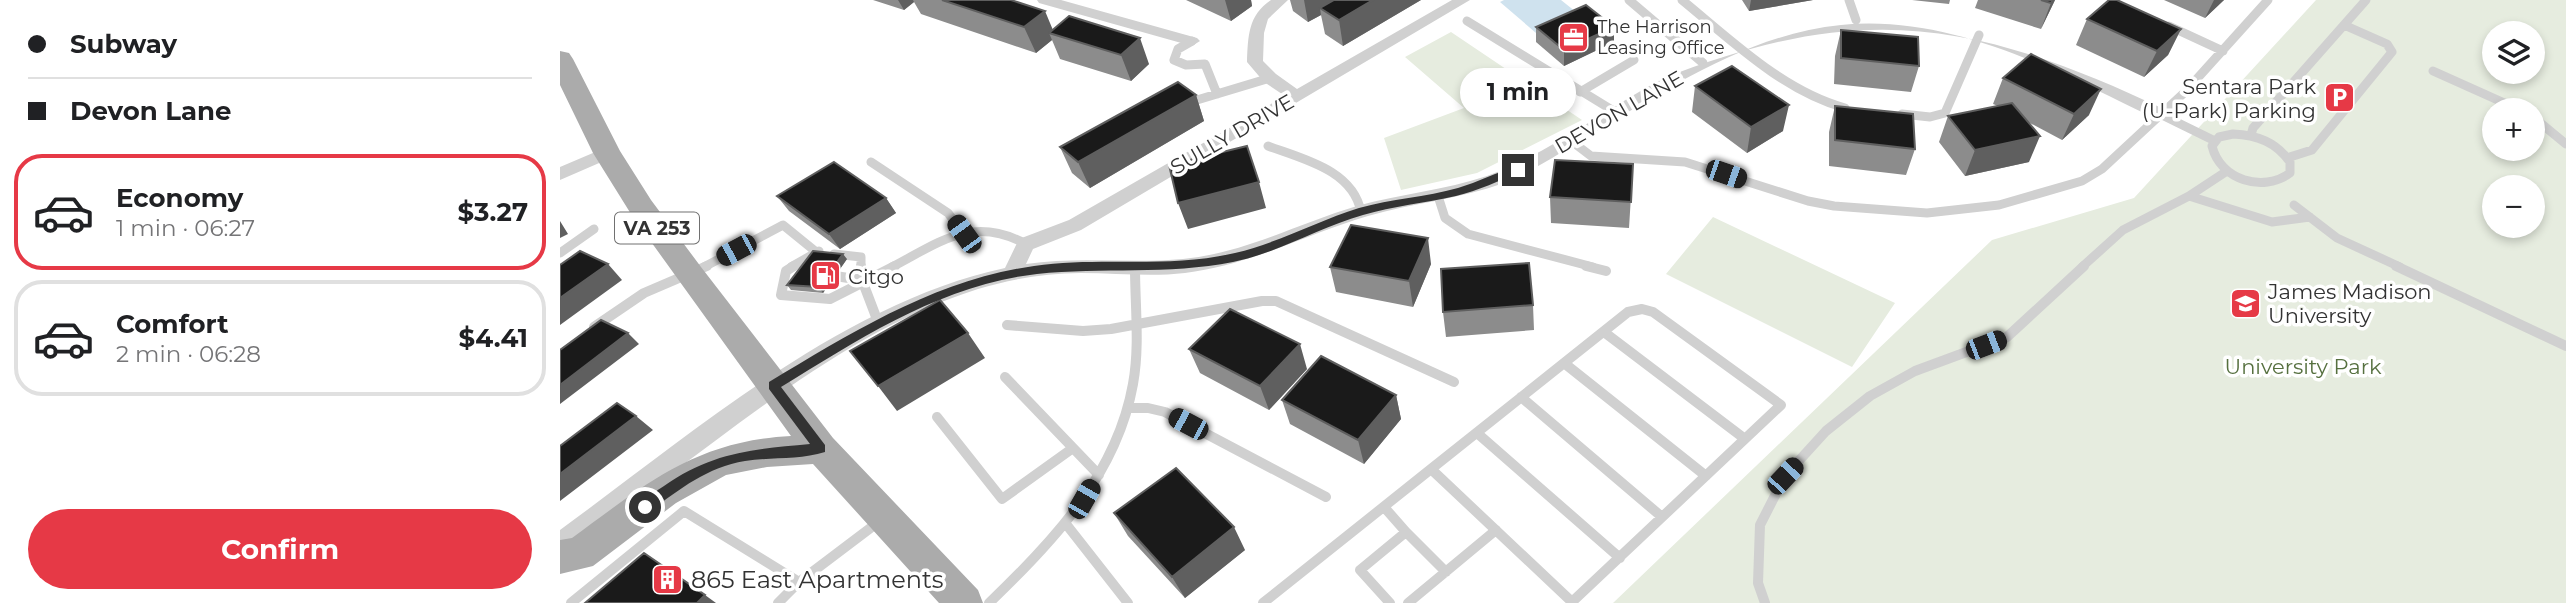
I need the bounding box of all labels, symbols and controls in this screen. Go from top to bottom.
place label: The Harrison Leasing Office [1597,16,1725,59]
office icon: The Harrison Leasing Office [1557,20,1591,54]
map controls [2482,21,2545,238]
button: layers [2482,21,2545,84]
text: Subway [70,28,177,60]
street label: DEVON LANE [1550,65,1688,159]
callout: 1 min [1460,68,1576,118]
place label: Sentara Park (U-Park) Parking [2142,74,2316,123]
text: 1 min [1487,78,1549,106]
parking icon: Sentara Park (U-Park) Parking [2322,81,2356,115]
street label: SULLY DRIVE [1166,89,1298,179]
text: Devon Lane [70,95,231,127]
button: + [2482,98,2545,161]
route end [1502,154,1534,186]
car [1703,157,1750,191]
button: − [2482,175,2545,238]
icon: car [32,181,95,244]
text: Economy [116,182,243,214]
text: $3.27 [458,196,528,228]
car [944,211,985,257]
road number: VA 253 [615,212,699,244]
text: 1 min · 06:27 [116,214,255,242]
car [713,231,760,269]
fuel station icon: Citgo [808,259,842,293]
place label: Citgo [848,264,904,289]
place label: James Madison University [2267,279,2432,328]
school or university icon: James Madison University [2228,286,2262,320]
icon: car [32,307,95,370]
text: Comfort [116,308,228,340]
text: $4.41 [458,322,528,354]
car [1963,328,2010,362]
text: 2 min · 06:28 [116,340,261,368]
park label: University Park [2225,354,2382,379]
car [1165,405,1212,443]
car [1763,453,1808,499]
car [1065,476,1104,522]
route start [629,491,661,523]
button: Confirm [28,509,532,589]
building icon: 865 East Apartments [651,562,685,596]
place label: 865 East Apartments [691,565,944,594]

